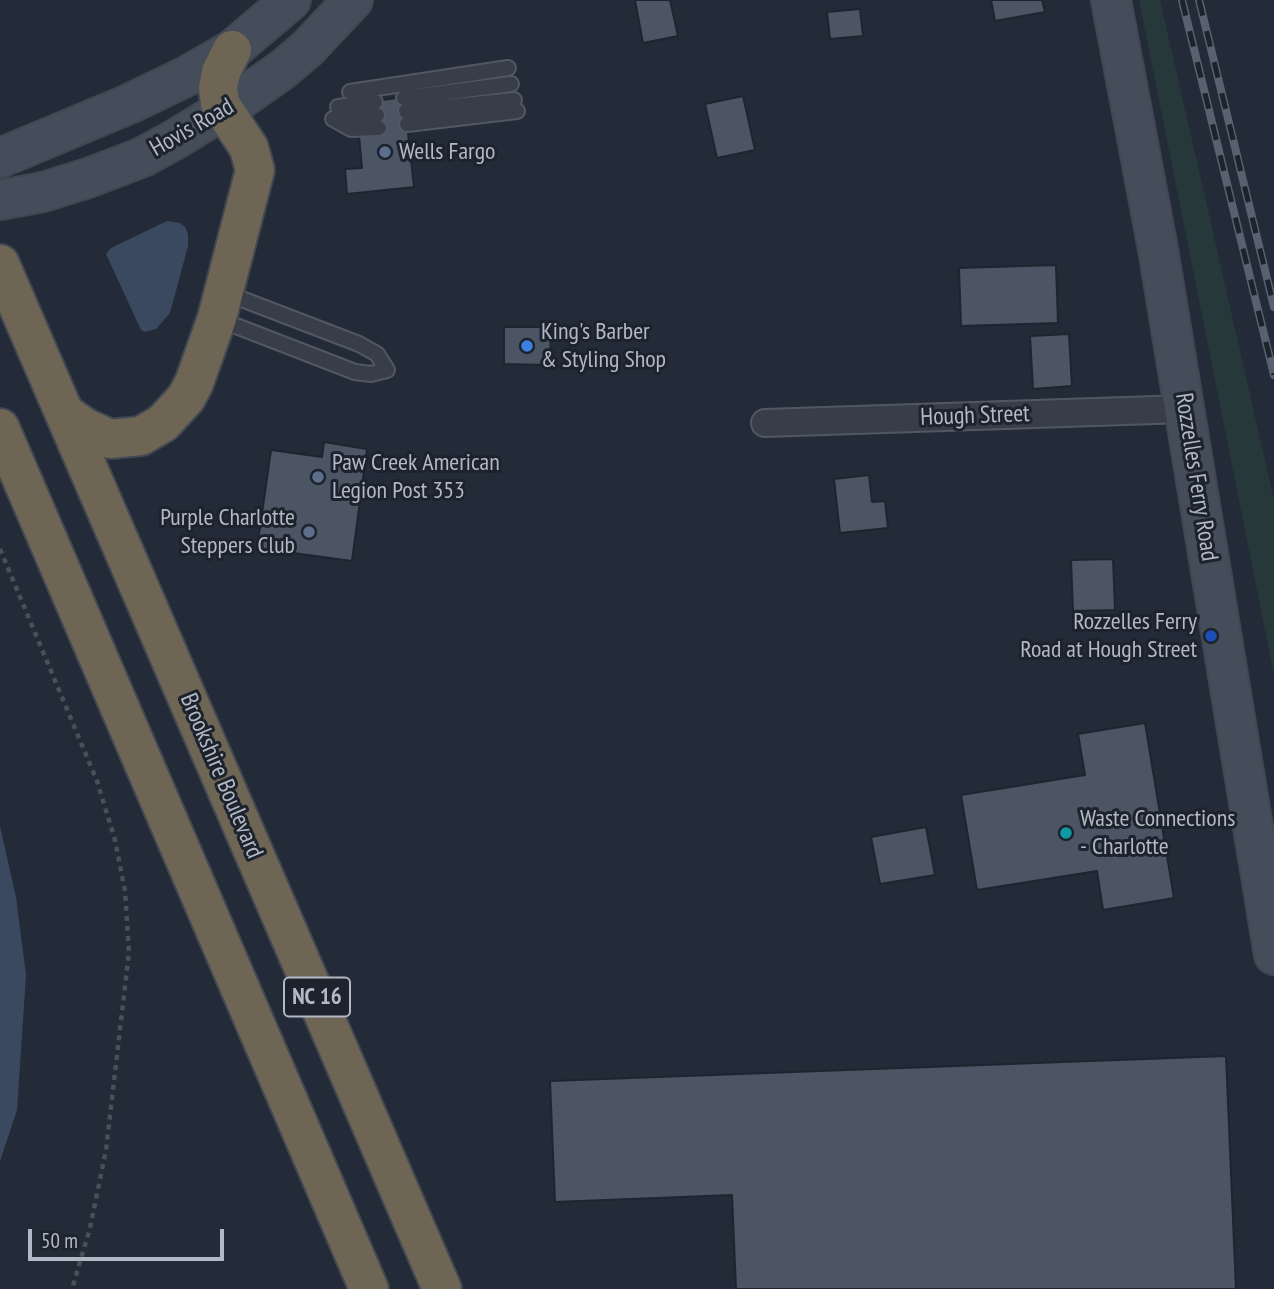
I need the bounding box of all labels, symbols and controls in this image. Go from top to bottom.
street label: Hovis Road [145,93,239,163]
place label: Wells Fargo [399,138,495,166]
marker: Wells Fargo [377,144,393,160]
place label: King's Barber & Styling Shop [541,318,666,374]
marker: King's Barber & Styling Shop [519,338,535,354]
street label: Rozzelles Ferry Road [1168,391,1224,563]
street label: Hough Street [920,400,1030,432]
place label: Paw Creek American Legion Post 353 [332,449,500,505]
marker: Paw Creek American Legion Post 353 [310,469,326,485]
place label: Purple Charlotte Steppers Club [160,504,295,560]
marker: Purple Charlotte Steppers Club [301,524,317,540]
place label: Rozzelles Ferry Road at Hough Street [1020,608,1197,664]
marker: Rozzelles Ferry Road at Hough Street [1203,628,1219,644]
street label: Brookshire Boulevard [173,689,269,863]
place label: Waste Connections - Charlotte [1080,805,1235,861]
marker: Waste Connections - Charlotte [1058,825,1074,841]
road number: NC 16 [284,978,350,1016]
scale bar [32,1216,228,1260]
text: 50 m [41,1227,78,1254]

